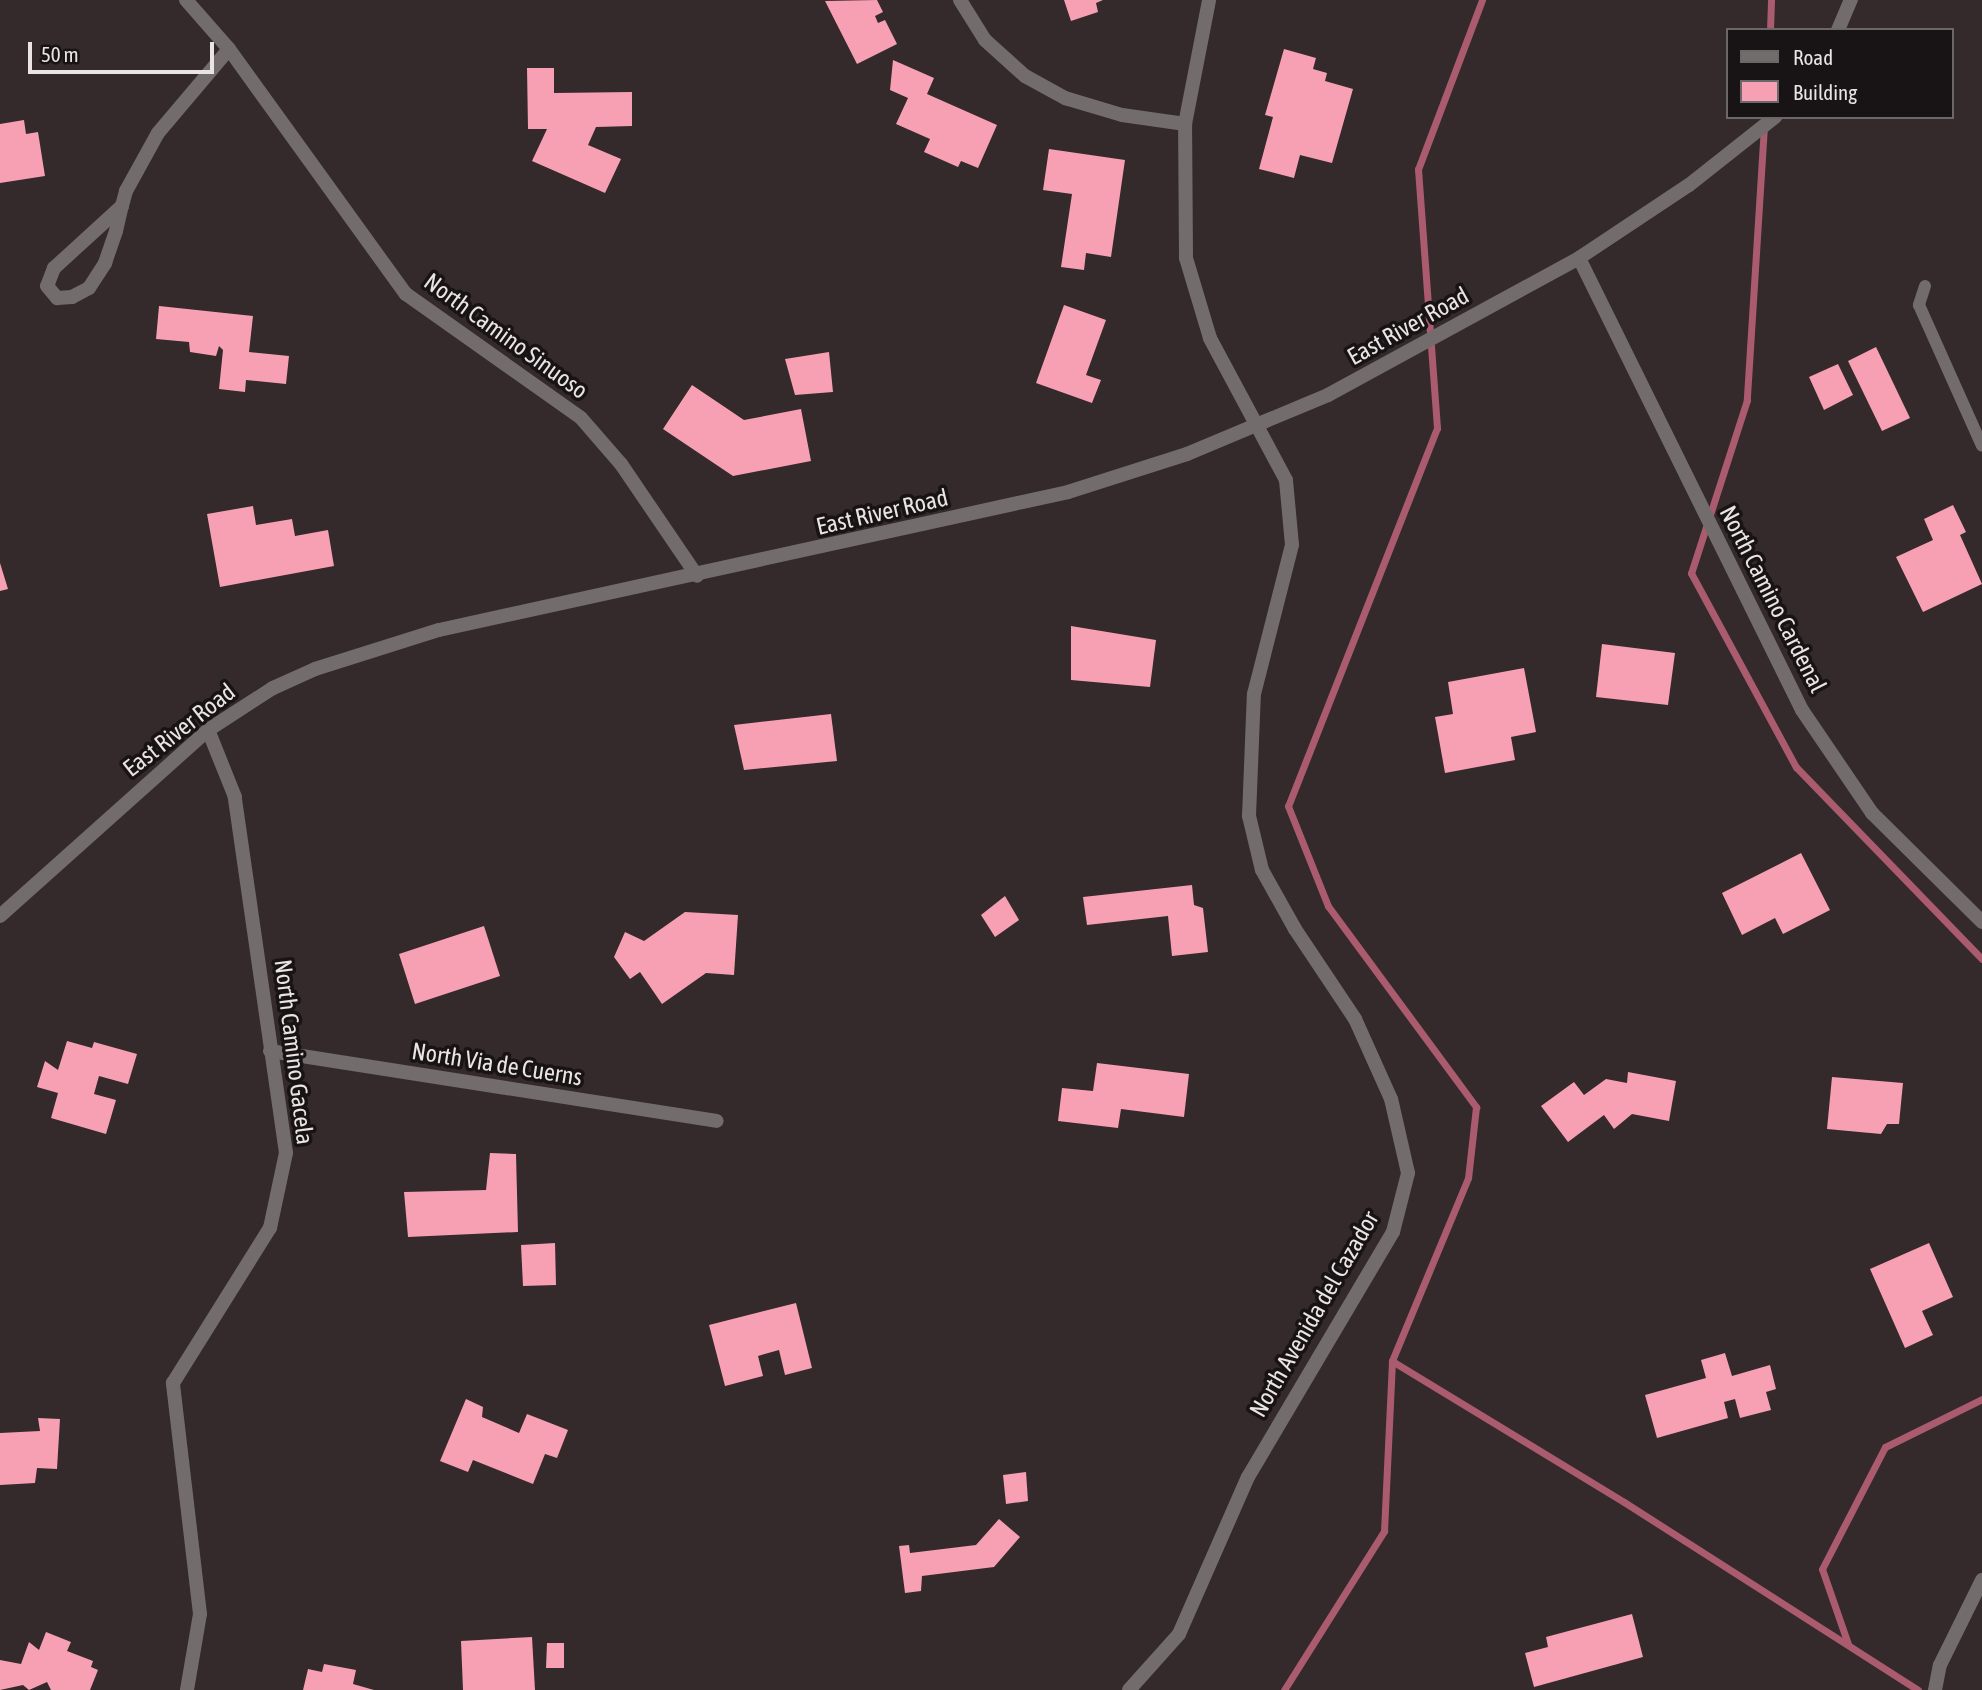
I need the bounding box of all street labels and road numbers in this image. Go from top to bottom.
street label: North Camino Sinuoso [419,267,593,405]
street label: East River Road [1342,281,1474,371]
street label: East River Road [813,483,951,541]
street label: North Camino Cardenal [1714,501,1832,697]
street label: East River Road [117,677,241,783]
street label: North Camino Gacela [268,958,320,1146]
street label: North Via de Cuerns [410,1036,584,1092]
street label: North Avenida del Cazador [1243,1206,1385,1422]

